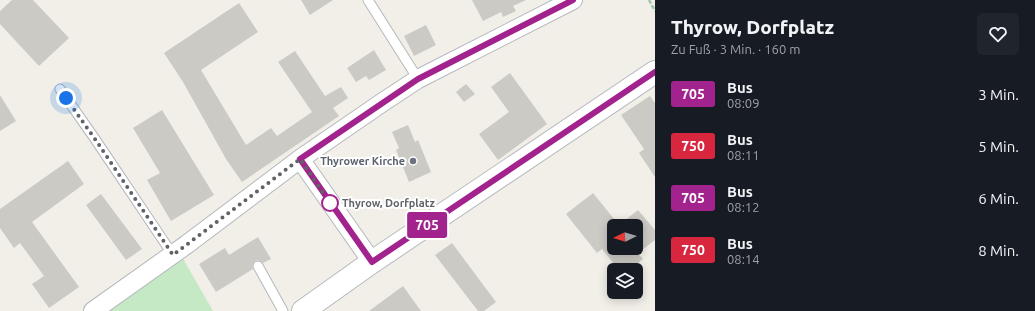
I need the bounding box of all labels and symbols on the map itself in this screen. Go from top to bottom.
your location [56,88,76,108]
place label: Thyrower Kirche [320,155,405,167]
marker: Thyrower Kirche [408,156,418,166]
marker: Thyrow, Dorfplatz [321,194,339,212]
place label: Thyrow, Dorfplatz [342,197,436,209]
line badge: 705 [404,212,450,238]
north arrow [607,219,643,255]

